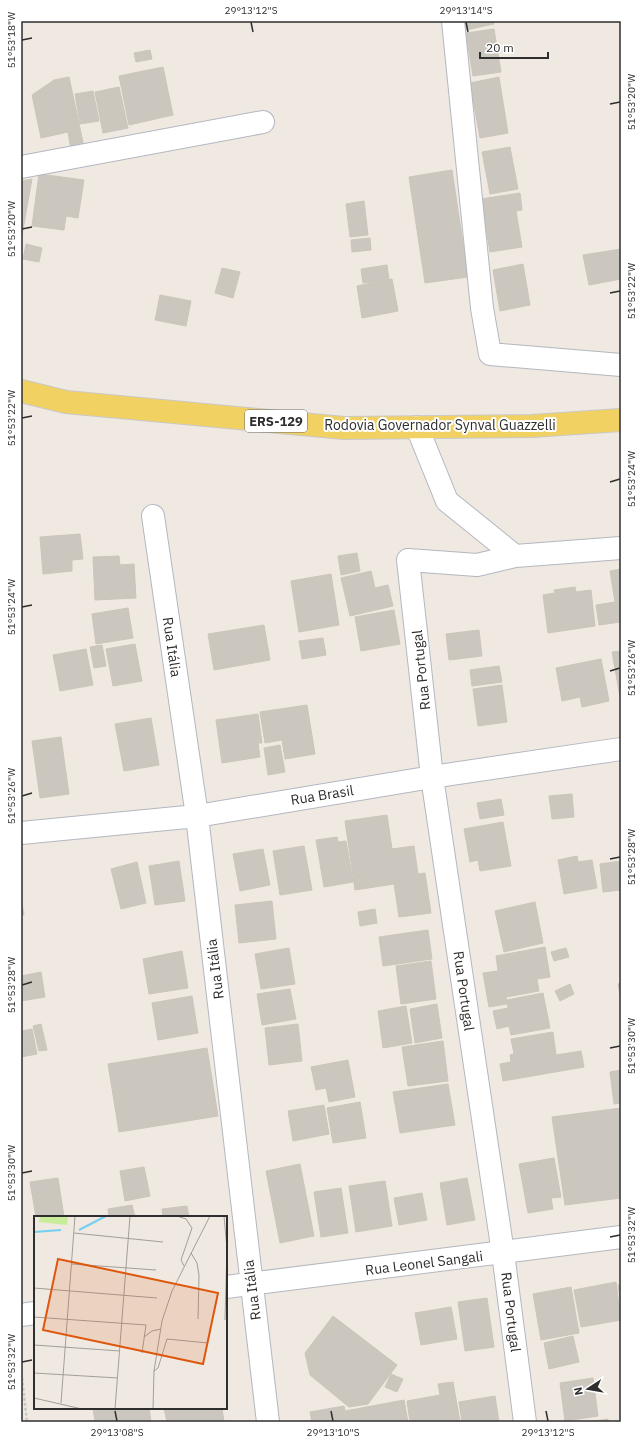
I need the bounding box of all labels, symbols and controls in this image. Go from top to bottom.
text: 29°13'12"S [224,4,278,17]
text: 29°13'14"S [439,4,493,17]
text: 51°53'18"W [5,12,18,68]
scale bar [480,34,548,60]
text: 20 m [486,40,514,55]
text: 51°53'20"W [625,74,638,130]
text: 51°53'20"W [5,201,18,257]
text: 51°53'22"W [625,263,638,319]
text: 51°53'22"W [5,390,18,446]
road number: ERS-129 [245,410,307,432]
street label: Rodovia Governador Synval Guazzelli [324,416,556,434]
text: 51°53'24"W [625,451,638,507]
text: 51°53'24"W [5,579,18,635]
street label: Rua Itália [159,616,185,679]
street label: Rua Portugal [408,629,434,711]
text: 51°53'26"W [625,640,638,696]
text: 51°53'26"W [5,768,18,824]
street label: Rua Brasil [289,781,355,809]
text: 51°53'28"W [625,829,638,885]
street label: Rua Itália [202,937,228,1000]
street label: Rua Portugal [449,950,479,1032]
text: 51°53'28"W [5,957,18,1013]
text: 51°53'30"W [625,1018,638,1074]
text: 51°53'30"W [5,1145,18,1201]
text: 51°53'32"W [625,1207,638,1263]
inset map [34,1216,227,1409]
street label: Rua Leonel Sangali [364,1247,484,1279]
street label: Rua Itália [239,1258,265,1321]
street label: Rua Portugal [497,1271,525,1353]
text: 51°53'32"W [5,1334,18,1390]
north arrow [568,1369,608,1409]
text: N [571,1386,586,1396]
text: 29°13'08"S [90,1426,144,1439]
text: 29°13'10"S [306,1426,360,1439]
text: 29°13'12"S [521,1426,575,1439]

